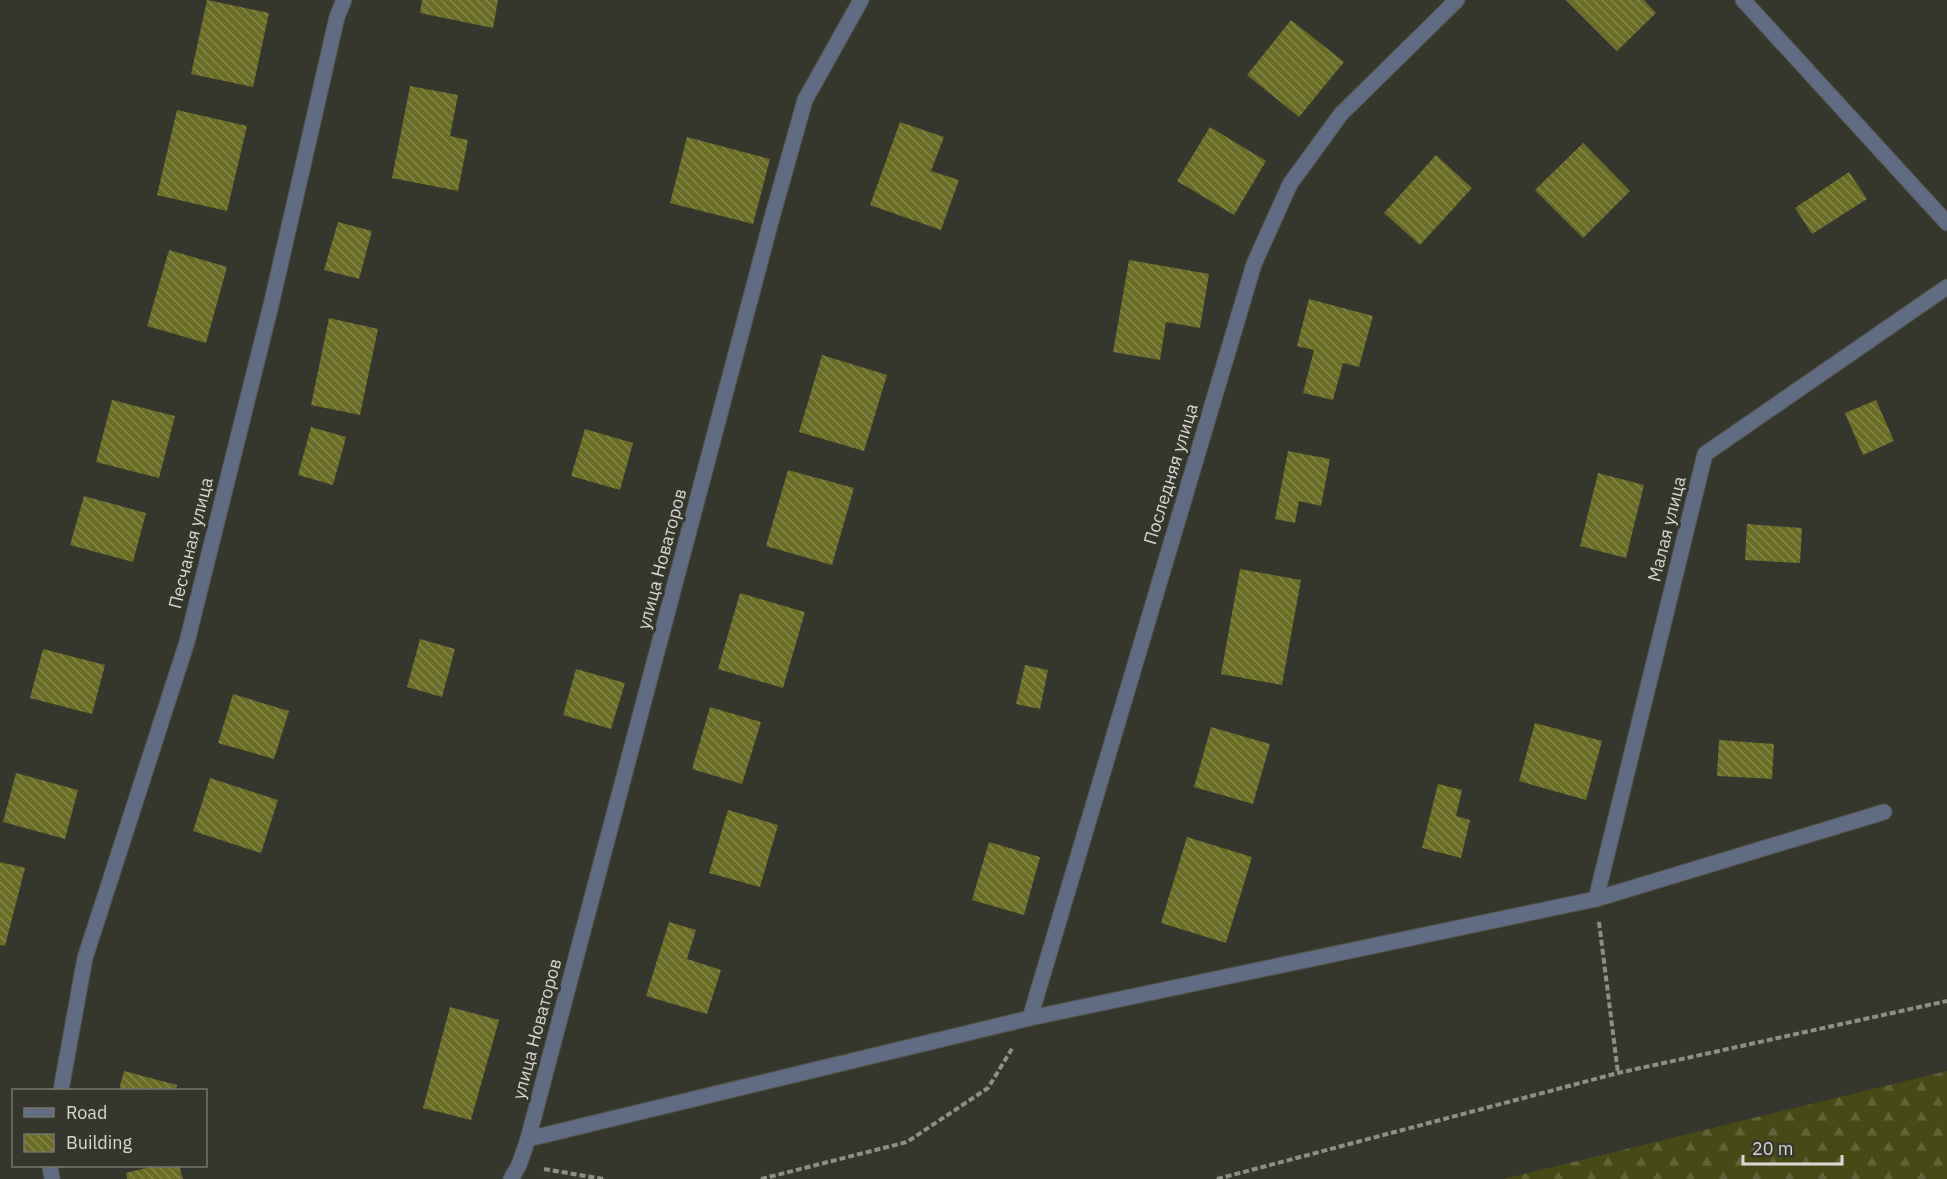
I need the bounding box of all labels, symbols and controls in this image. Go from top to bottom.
street label: Последняя улица [1138,400,1203,547]
street label: Малая улица [1642,473,1691,584]
street label: Песчаная улица [163,474,218,611]
street label: улица Новаторов [632,486,691,632]
street label: улица Новаторов [507,956,566,1102]
legend [12,1089,207,1167]
text: Road [66,1101,107,1124]
scale bar [1743,1128,1842,1166]
text: Building [66,1131,133,1154]
text: 20 m [1752,1137,1794,1160]

